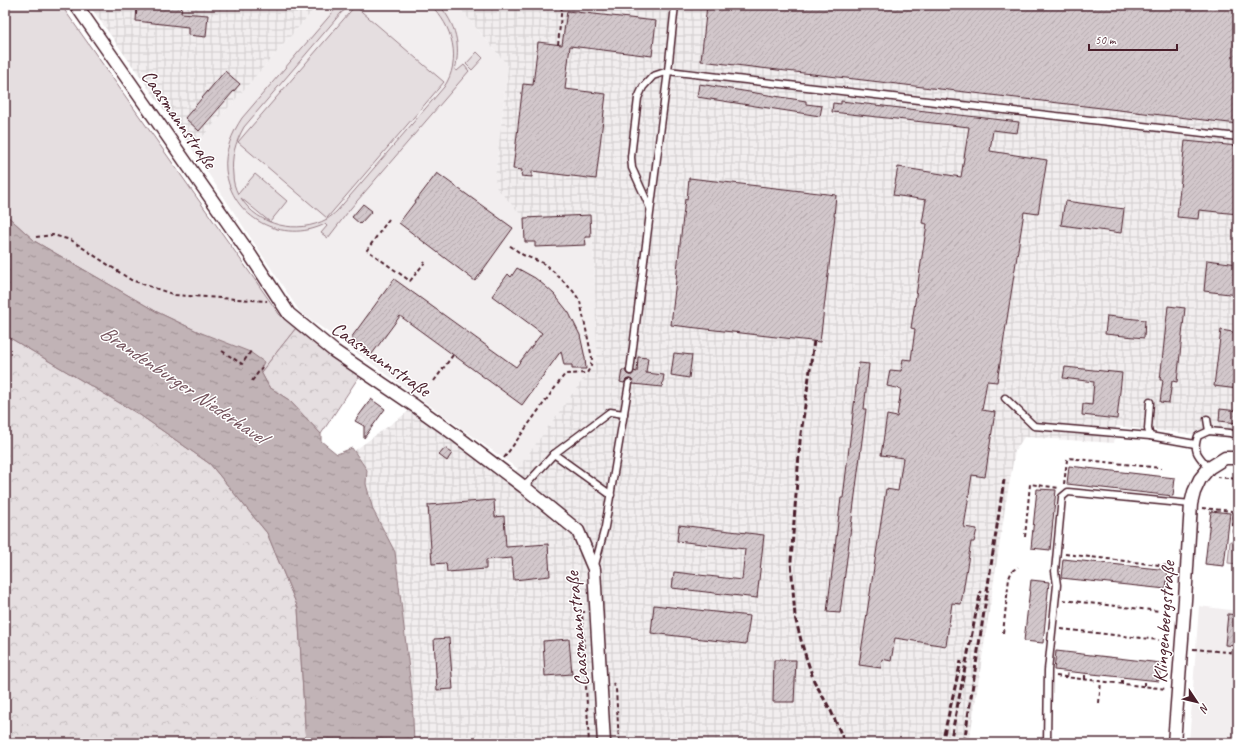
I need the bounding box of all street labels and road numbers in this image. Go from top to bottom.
street label: Caasmannstraße [136,65,223,175]
street label: Caasmannstraße [327,316,437,403]
street label: Klingenbergstraße [1147,559,1181,684]
street label: Caasmannstraße [559,569,594,687]

